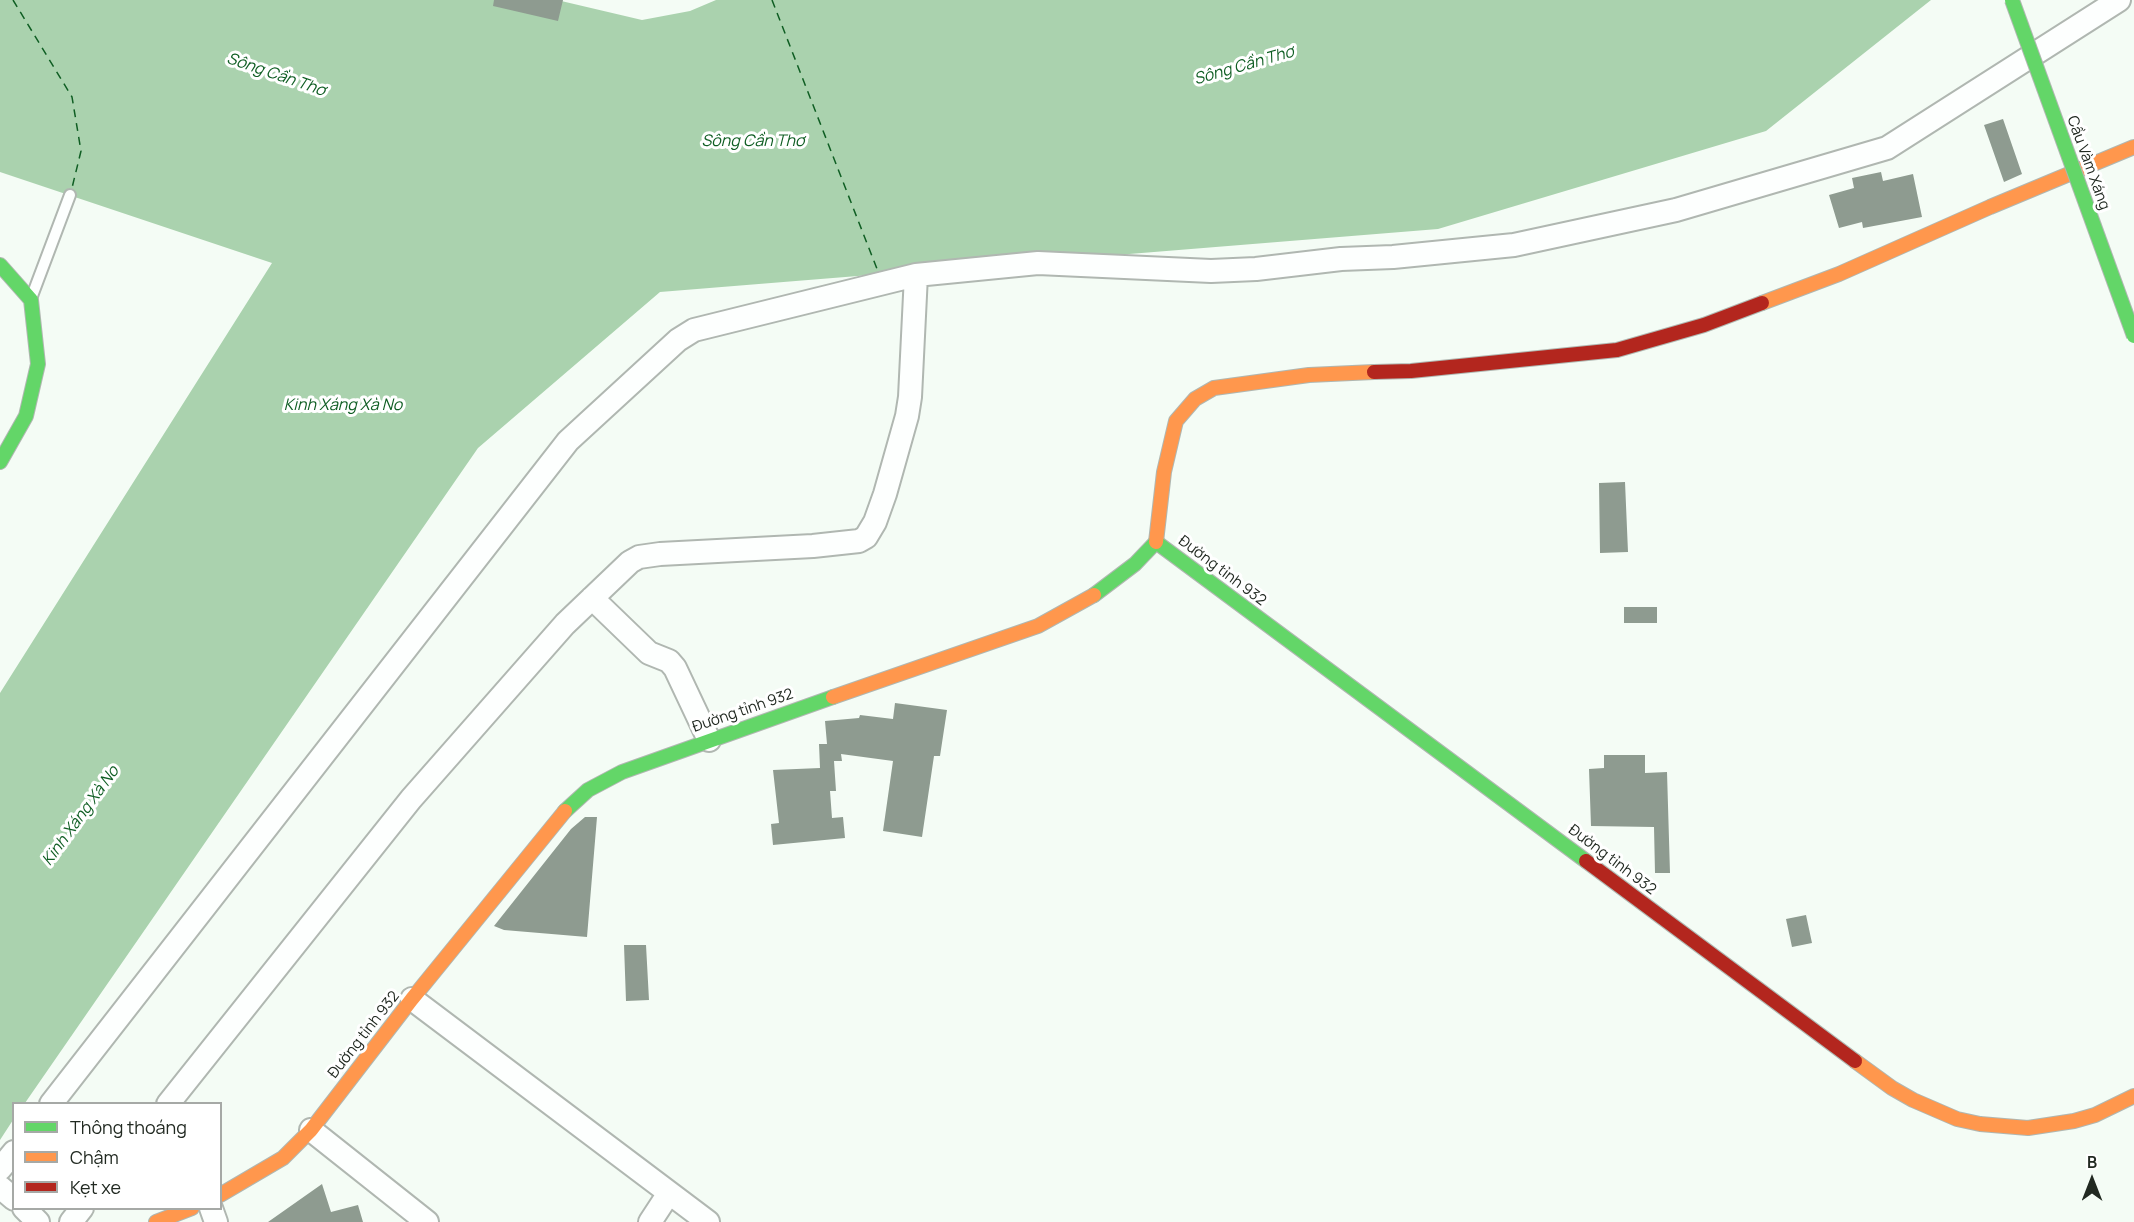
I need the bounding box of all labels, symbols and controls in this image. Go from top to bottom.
water label: Sông Cần Thơ [1192,43,1296,89]
water label: Sông Cần Thơ [224,49,328,101]
street label: Cầu Vàm Xáng [2063,114,2113,212]
water label: Sông Cần Thơ [701,132,805,152]
water label: Kinh Xáng Xà No [284,396,402,416]
street label: Đường tỉnh 932 [1175,532,1269,610]
street label: Đường tỉnh 932 [690,685,796,737]
water label: Kinh Xáng Xà No [38,762,124,870]
street label: Đường tỉnh 932 [1565,821,1659,899]
street label: Đường tỉnh 932 [324,988,404,1082]
legend [12,1102,222,1210]
text: Thông thoáng [70,1115,187,1139]
text: Chậm [70,1145,119,1169]
north arrow [2062,1150,2122,1210]
text: B [2087,1151,2097,1173]
text: Kẹt xe [70,1175,121,1199]

